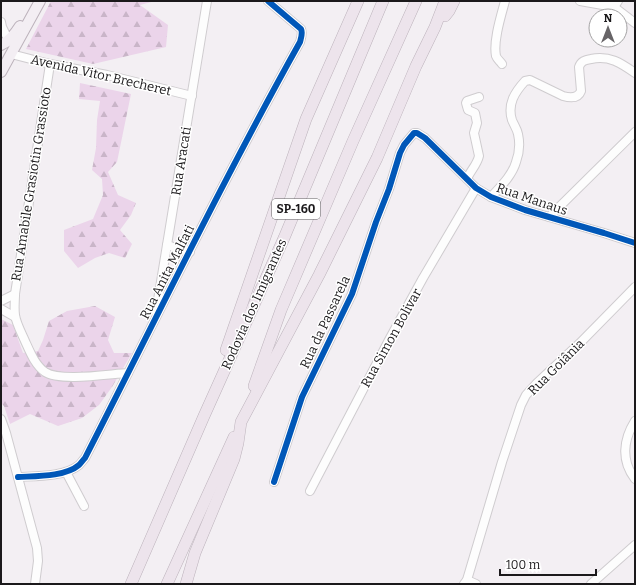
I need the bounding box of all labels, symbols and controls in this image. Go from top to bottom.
north arrow [588,8,628,48]
text: N [604,12,613,25]
street label: Avenida Vitor Brecheret [29,52,173,99]
street label: Rua Amabile Grasiotin Grassioto [8,86,54,282]
street label: Rua Aracati [168,125,194,197]
street label: Rua Manaus [494,180,570,218]
road number: SP-160 [272,199,320,219]
street label: Rua Anita Malfati [137,222,197,322]
street label: Rodovia dos Imigrantes [218,236,290,372]
street label: Rua da Passarela [297,273,353,371]
street label: Rua Simon Bolivar [358,286,424,390]
street label: Rua Goiânia [525,336,587,398]
scale bar [500,551,596,577]
text: 100 m [506,558,541,572]

